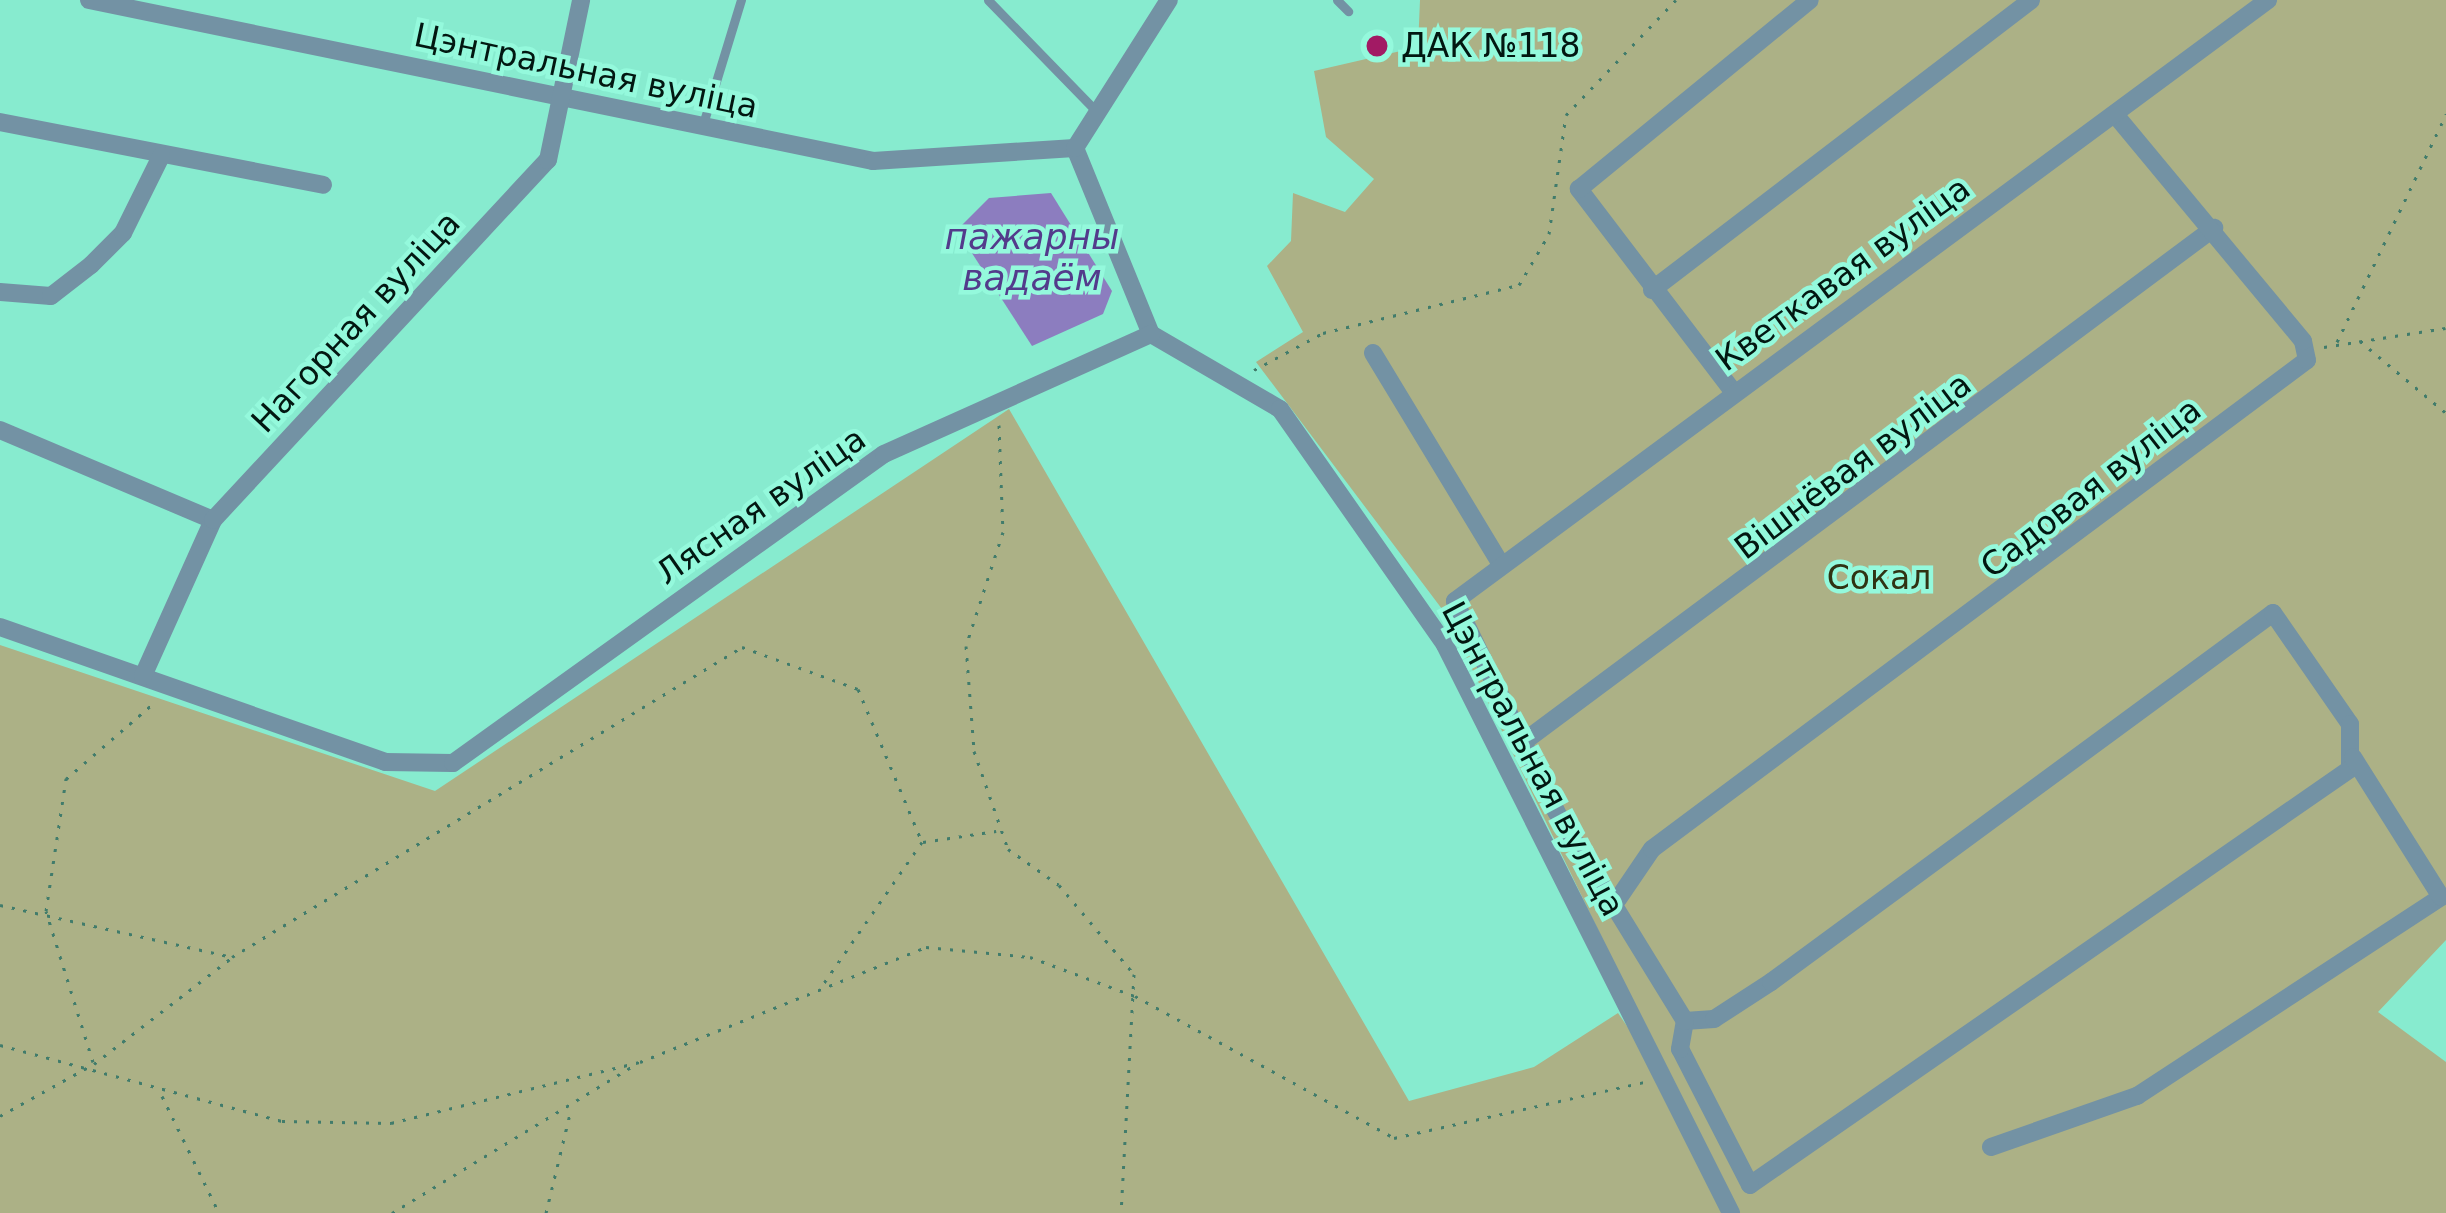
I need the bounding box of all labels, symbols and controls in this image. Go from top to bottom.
street label: Цэнтральная вуліца [411,15,761,127]
place label: ДАК №118 [1401,26,1581,66]
marker: ДАК №118 [1364,33,1390,59]
street label: Кветкавая вуліца [1708,168,1978,380]
street label: Нагорная вуліца [243,203,469,441]
water label: пажарны вадаём [945,214,1119,299]
street label: Вішнёвая вуліца [1727,364,1979,568]
street label: Садовая вуліца [1973,390,2209,586]
street label: Лясная вуліца [649,419,873,593]
park label: Сокал [1827,558,1931,598]
street label: Цэнтральная вуліца [1433,595,1633,923]

